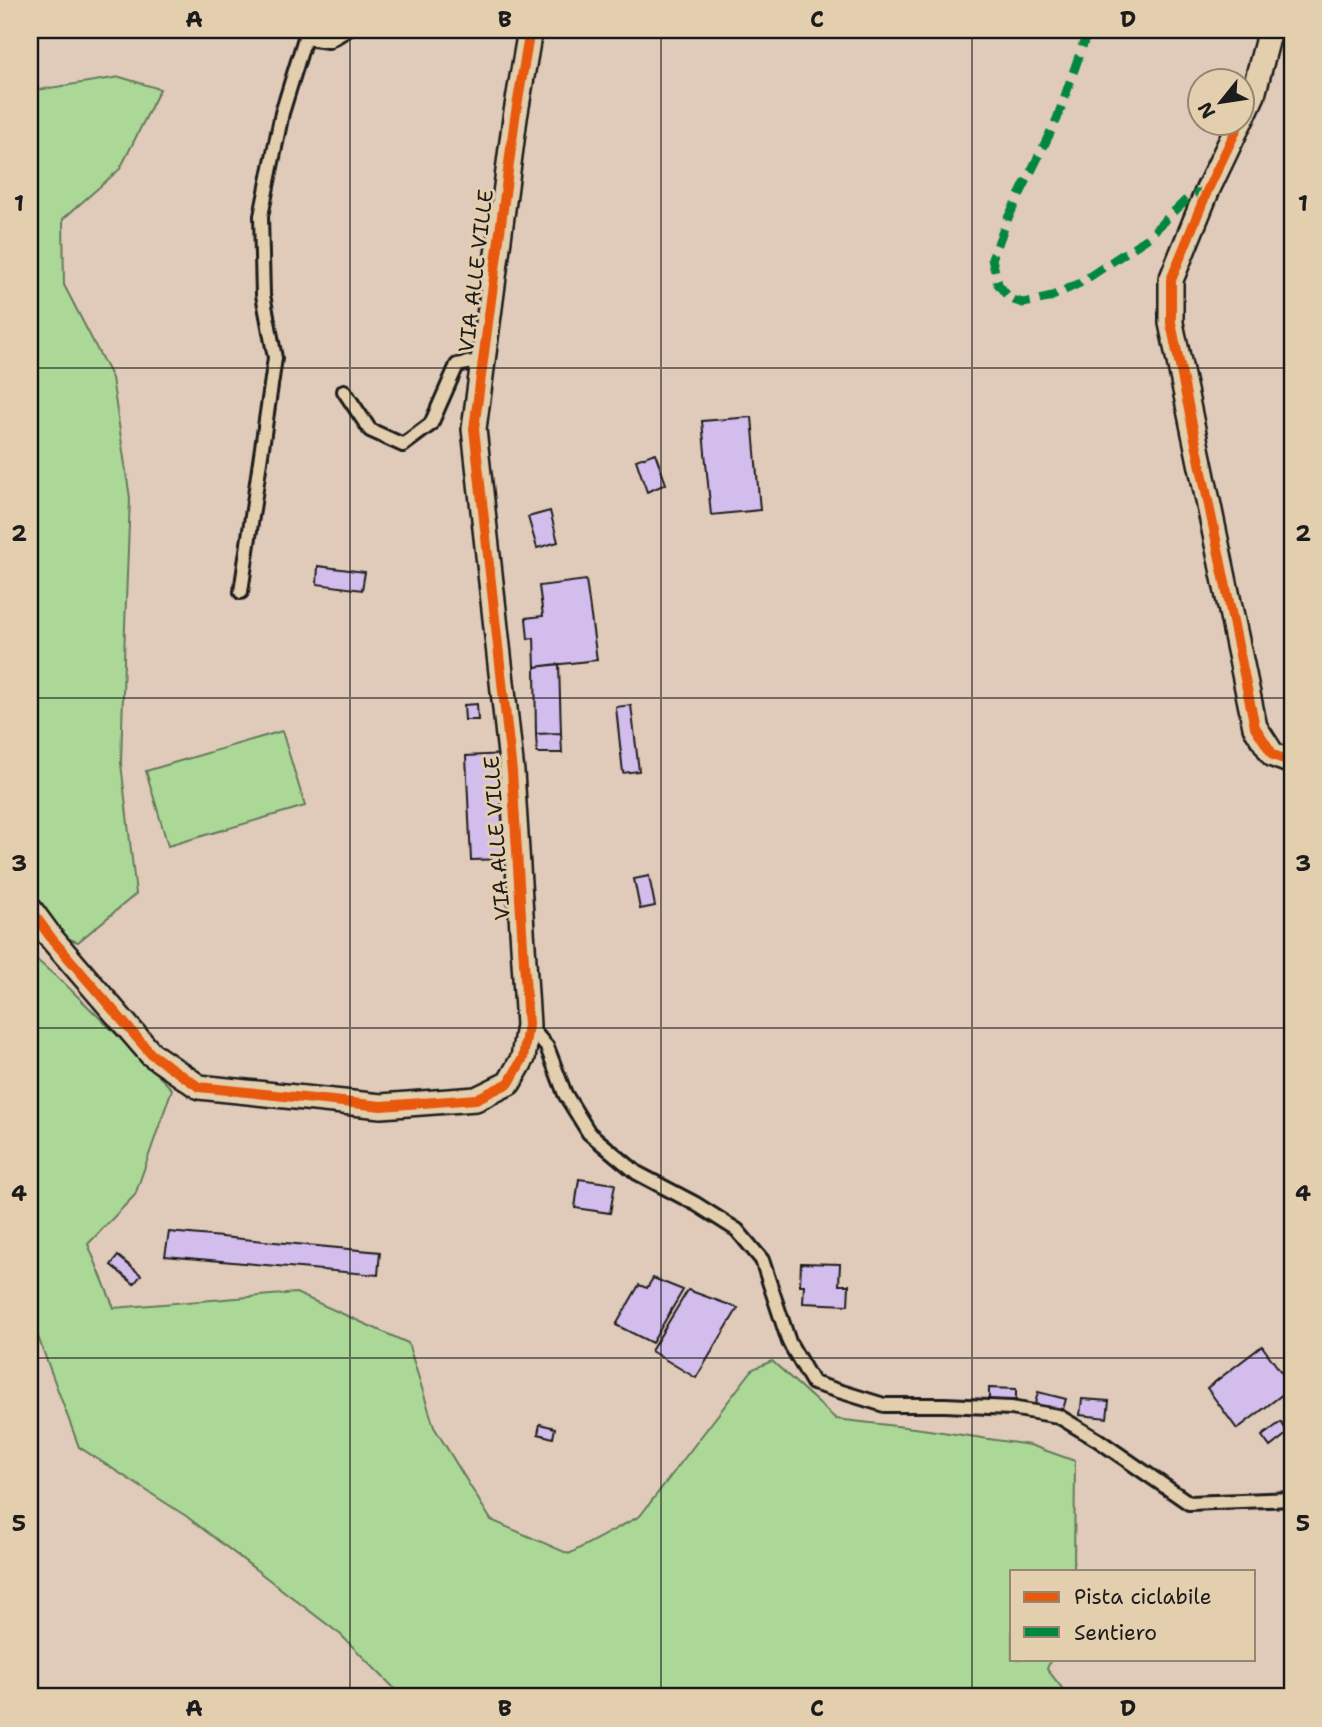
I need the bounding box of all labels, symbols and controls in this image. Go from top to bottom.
text: A [185,4,203,34]
text: B [498,4,512,34]
text: C [810,4,824,34]
text: D [1120,4,1136,34]
north arrow [1186,66,1256,136]
text: N [1192,97,1221,123]
text: 1 [14,188,24,218]
street label: VIA ALLE VILLE [452,188,500,354]
text: 1 [1298,188,1308,218]
text: 2 [11,518,27,548]
text: 2 [1295,518,1311,548]
street label: VIA ALLE VILLE [477,755,517,921]
text: 3 [11,848,27,878]
text: 3 [1295,848,1311,878]
text: 4 [11,1178,27,1208]
text: 4 [1295,1178,1311,1208]
text: 5 [12,1508,26,1538]
text: 5 [1296,1508,1310,1538]
legend [1010,1570,1256,1660]
text: Pista ciclabile [1074,1583,1212,1611]
text: Sentiero [1074,1619,1157,1647]
text: A [185,1693,203,1723]
text: B [498,1693,512,1723]
text: C [810,1693,824,1723]
text: D [1120,1693,1136,1723]

